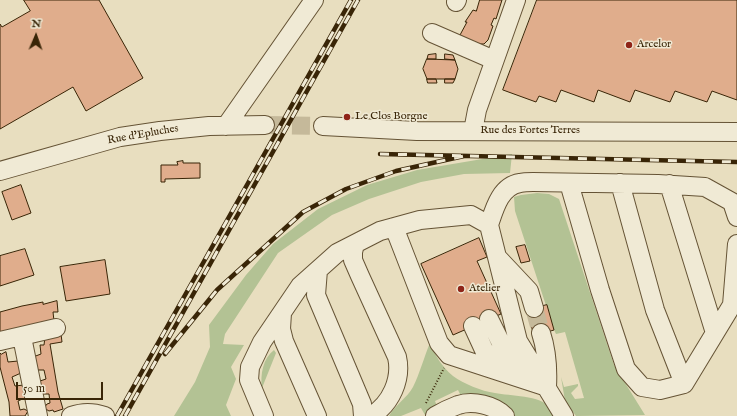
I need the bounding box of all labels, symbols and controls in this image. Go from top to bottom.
north arrow [16,16,56,56]
text: N [31,17,41,31]
place label: Arcelor [637,38,671,52]
marker: Arcelor [624,40,634,50]
place label: Le Clos Borgne [355,110,427,124]
marker: Le Clos Borgne [342,112,352,122]
street label: Rue d'Epluches [106,122,180,148]
street label: Rue des Fortes Terres [480,124,580,138]
place label: Atelier [469,282,500,296]
marker: Atelier [456,284,466,294]
scale bar [18,374,105,400]
text: 50 m [23,381,45,396]

